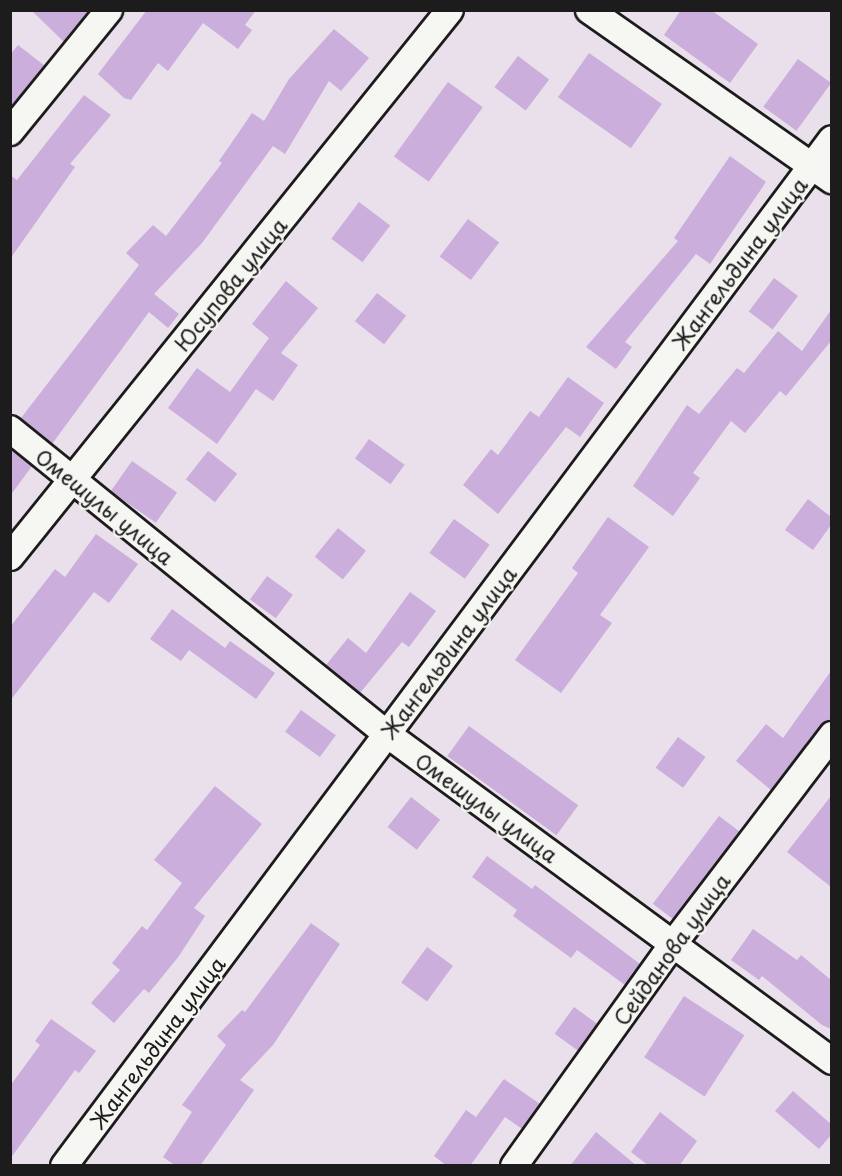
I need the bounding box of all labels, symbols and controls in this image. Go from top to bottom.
street label: Жангельдина улица [666,172,812,354]
street label: Юсупова улица [168,212,292,356]
street label: Омешулы улица [31,442,179,570]
street label: Жангельдина улица [375,561,521,743]
street label: Омешулы улица [410,747,564,867]
street label: Сейданова улица [607,868,735,1030]
street label: Жангельдина улица [84,951,230,1133]

